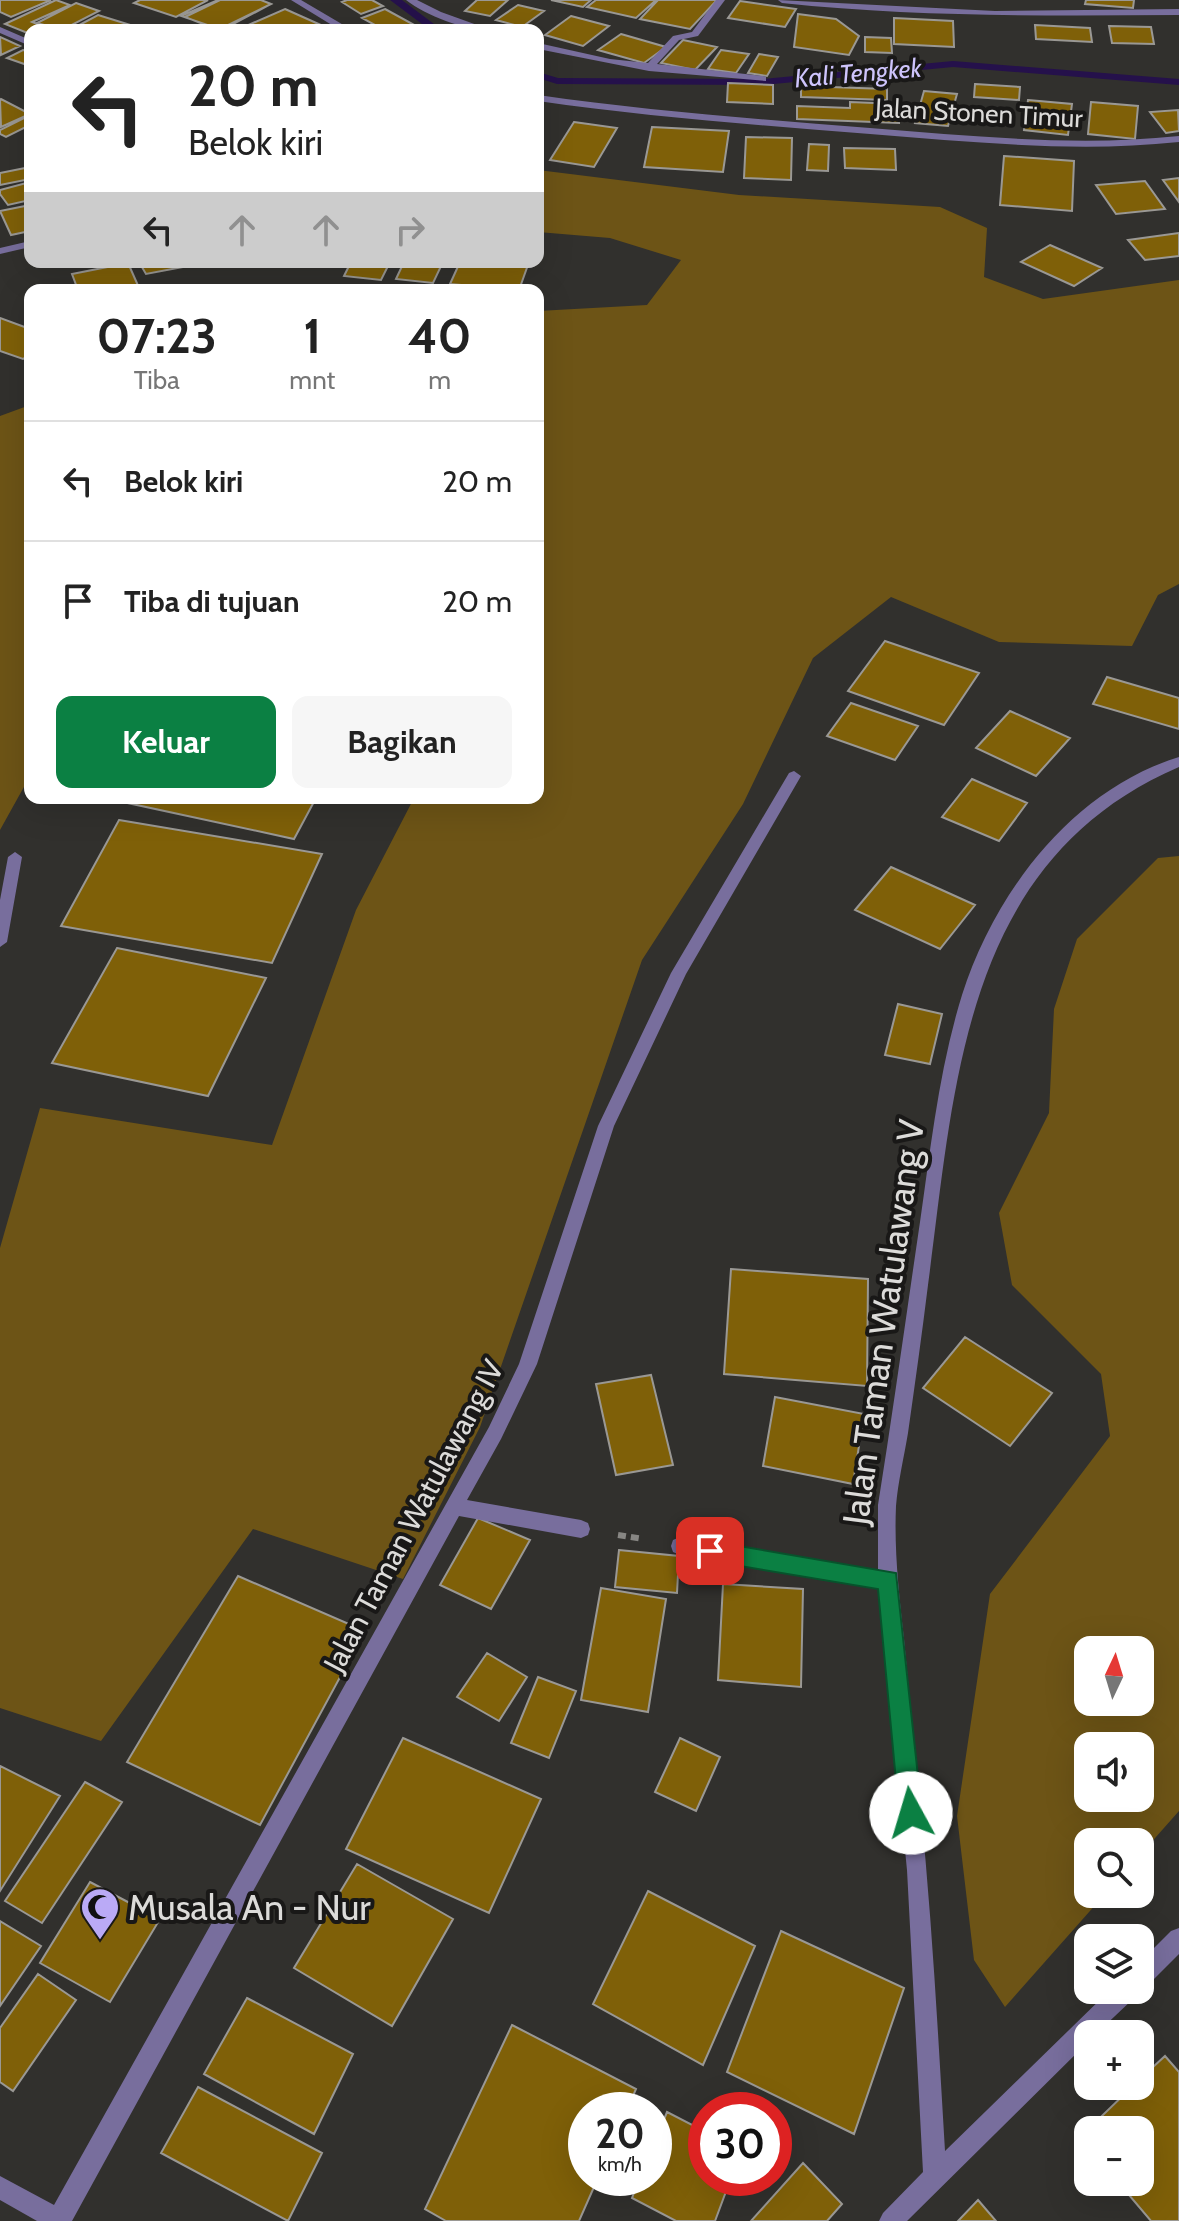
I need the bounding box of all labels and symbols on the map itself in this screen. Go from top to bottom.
water label: Kali Tengkek [793,51,924,94]
street label: Jalan Stonen Timur [873,92,1084,134]
street label: Jalan Taman Watulawang V [833,1117,933,1528]
street label: Jalan Taman Watulawang IV [315,1353,512,1679]
pin [676,1517,744,1585]
north arrow [1074,1636,1154,1716]
position arrow [869,1771,953,1855]
place label: Musala An - Nur [128,1885,371,1929]
mosque icon: Musala An - Nur [79,1886,121,1941]
speed limit sign: 30 [688,2092,792,2196]

